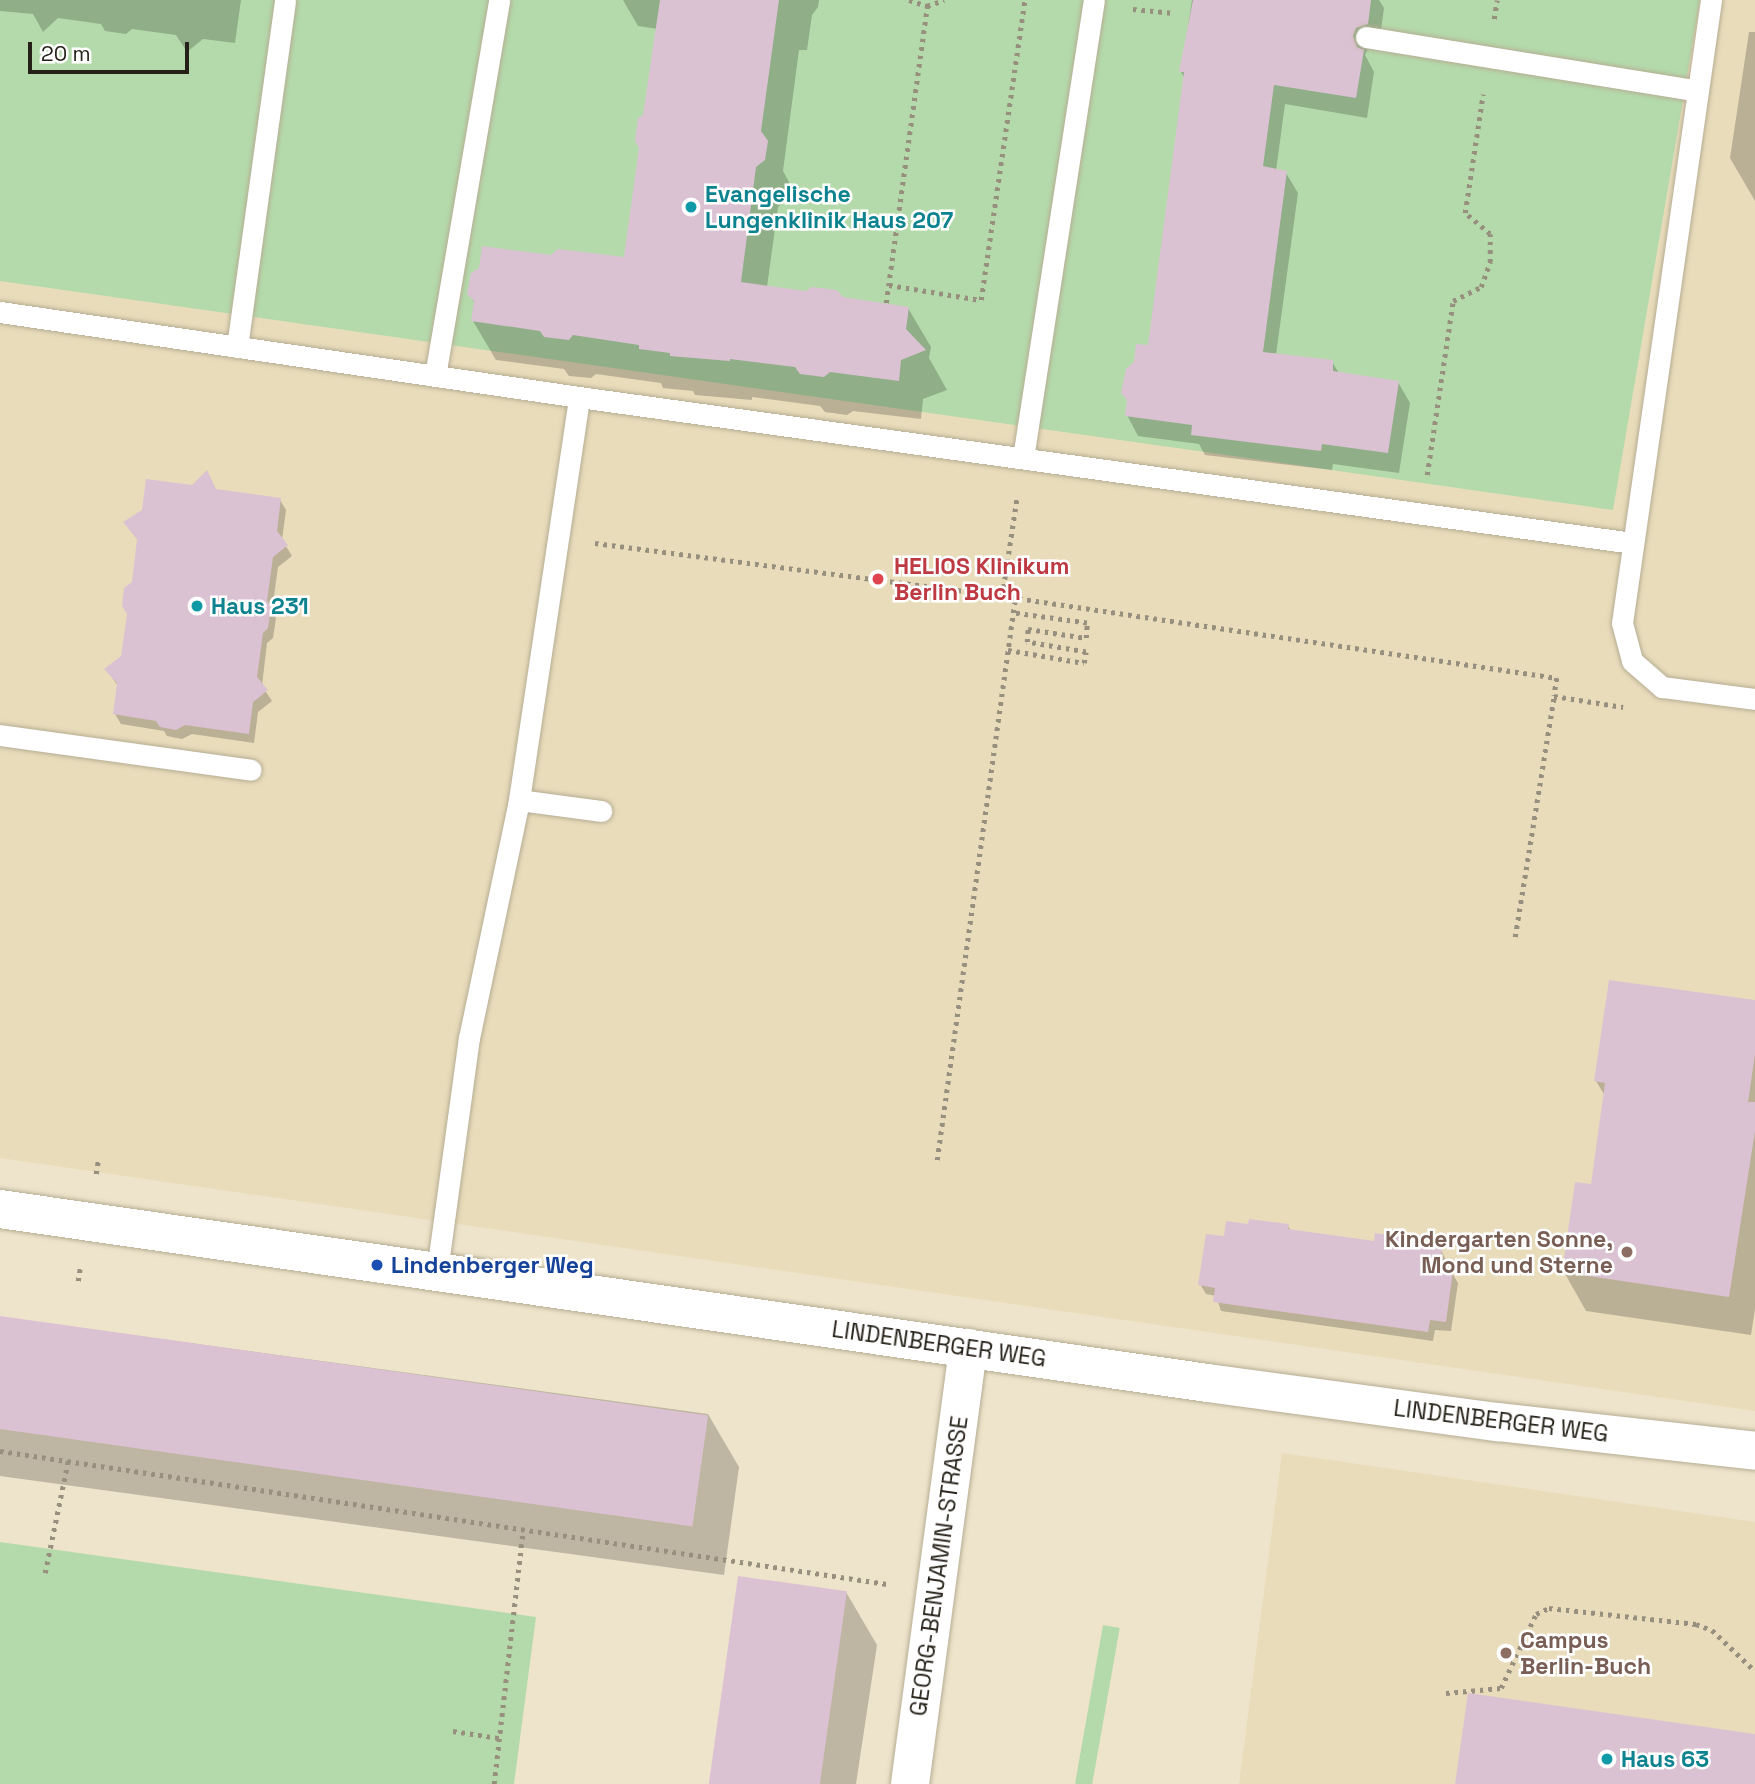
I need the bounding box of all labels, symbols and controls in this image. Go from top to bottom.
scale bar [32,28,192,72]
text: 20 m [41,40,91,67]
place label: Evangelische Lungenklinik Haus 207 [705,180,953,234]
marker: Evangelische Lungenklinik Haus 207 [683,199,699,215]
place label: HELIOS Klinikum Berlin Buch [894,552,1069,606]
marker: HELIOS Klinikum Berlin Buch [868,569,888,589]
place label: Haus 231 [211,592,309,620]
marker: Haus 231 [189,598,205,614]
place label: Kindergarten Sonne, Mond und Sterne [1385,1225,1613,1279]
marker: Kindergarten Sonne, Mond und Sterne [1619,1244,1635,1260]
place label: Lindenberger Weg [391,1251,594,1279]
marker: Lindenberger Weg [369,1257,385,1273]
street label: LINDENBERGER WEG [830,1315,1048,1373]
street label: LINDENBERGER WEG [1392,1394,1610,1448]
street label: GEORG-BENJAMIN-STRASSE [904,1414,974,1718]
place label: Campus Berlin-Buch [1520,1626,1651,1680]
marker: Campus Berlin-Buch [1498,1645,1514,1661]
place label: Haus 63 [1621,1745,1709,1773]
marker: Haus 63 [1599,1751,1615,1767]

